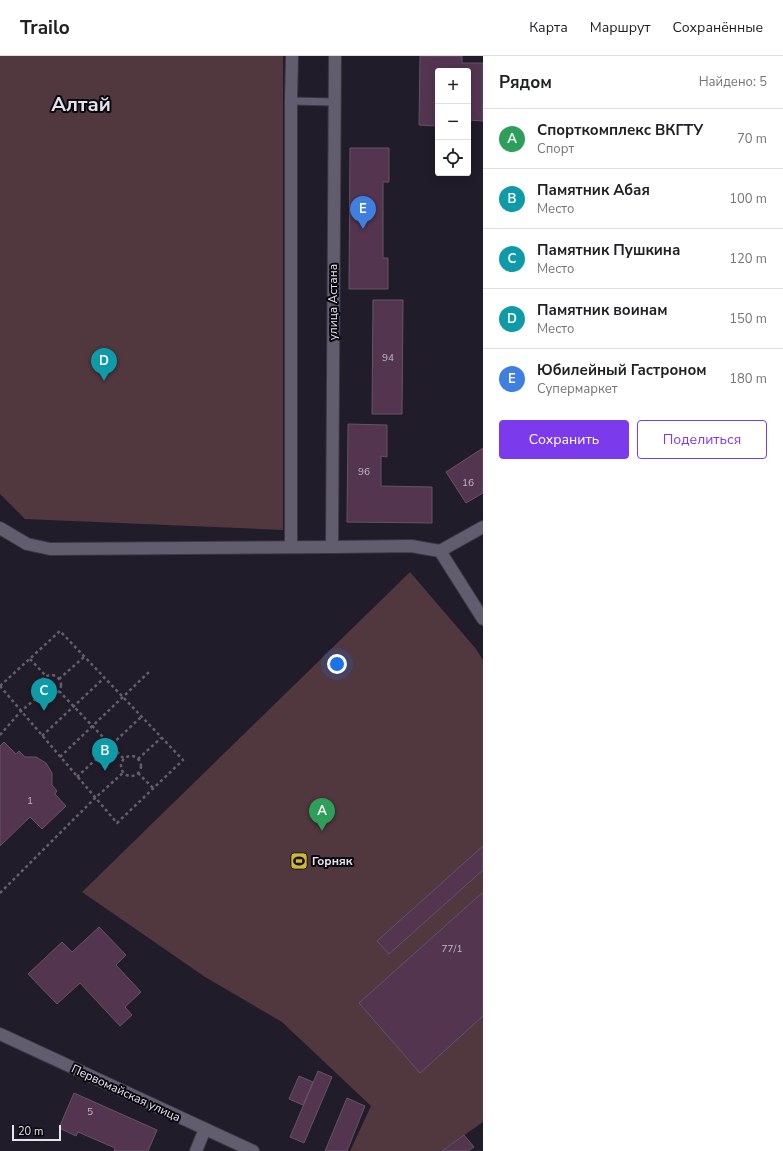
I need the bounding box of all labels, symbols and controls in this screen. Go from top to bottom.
text: Trailo [20,15,70,41]
text: Карта [529,18,568,37]
text: Маршрут [590,18,651,37]
text: Сохранённые [673,18,763,37]
map controls [435,68,471,176]
button: + [435,68,471,104]
text: Рядом [499,71,552,94]
text: Найдено: 5 [699,73,767,91]
district label: Алтай [51,91,111,118]
button: − [435,104,471,140]
text: Спорткомплекс ВКГТУ [537,120,703,140]
text: A [507,130,517,148]
text: 70 m [737,130,767,148]
button: locate [435,140,471,176]
text: Спорт [537,140,574,158]
text: Памятник Абая [537,180,650,200]
text: B [508,190,516,208]
text: 100 m [729,190,767,208]
pin: E [350,196,376,229]
text: Место [537,200,574,218]
text: Памятник Пушкина [537,240,680,260]
text: C [508,250,516,268]
text: 120 m [729,250,767,268]
text: Место [537,260,574,278]
street label: улица Астана [325,264,341,340]
text: Памятник воинам [537,300,668,320]
text: D [507,310,517,328]
text: 150 m [729,310,767,328]
text: Место [537,320,574,338]
pin: D [91,348,117,381]
house number: 94 [382,351,394,365]
text: Юбилейный Гастроном [537,360,707,380]
text: E [508,370,516,388]
text: 180 m [729,370,767,388]
text: Супермаркет [537,380,618,398]
button: Сохранить [499,420,629,459]
button: Поделиться [637,420,767,459]
house number: 96 [358,465,370,479]
house number: 16 [462,476,474,490]
your location [327,654,347,674]
pin: C [31,678,57,711]
pin: B [92,738,118,771]
house number: 1 [27,794,33,808]
pin: A [309,798,335,831]
sports icon: Горняк [289,851,309,871]
place label: Горняк [312,853,353,869]
house number: 77/1 [442,942,462,956]
street label: Первомайская улица [69,1061,183,1125]
house number: 5 [87,1105,93,1119]
scale bar [12,1123,61,1142]
text: 20 m [18,1124,43,1139]

